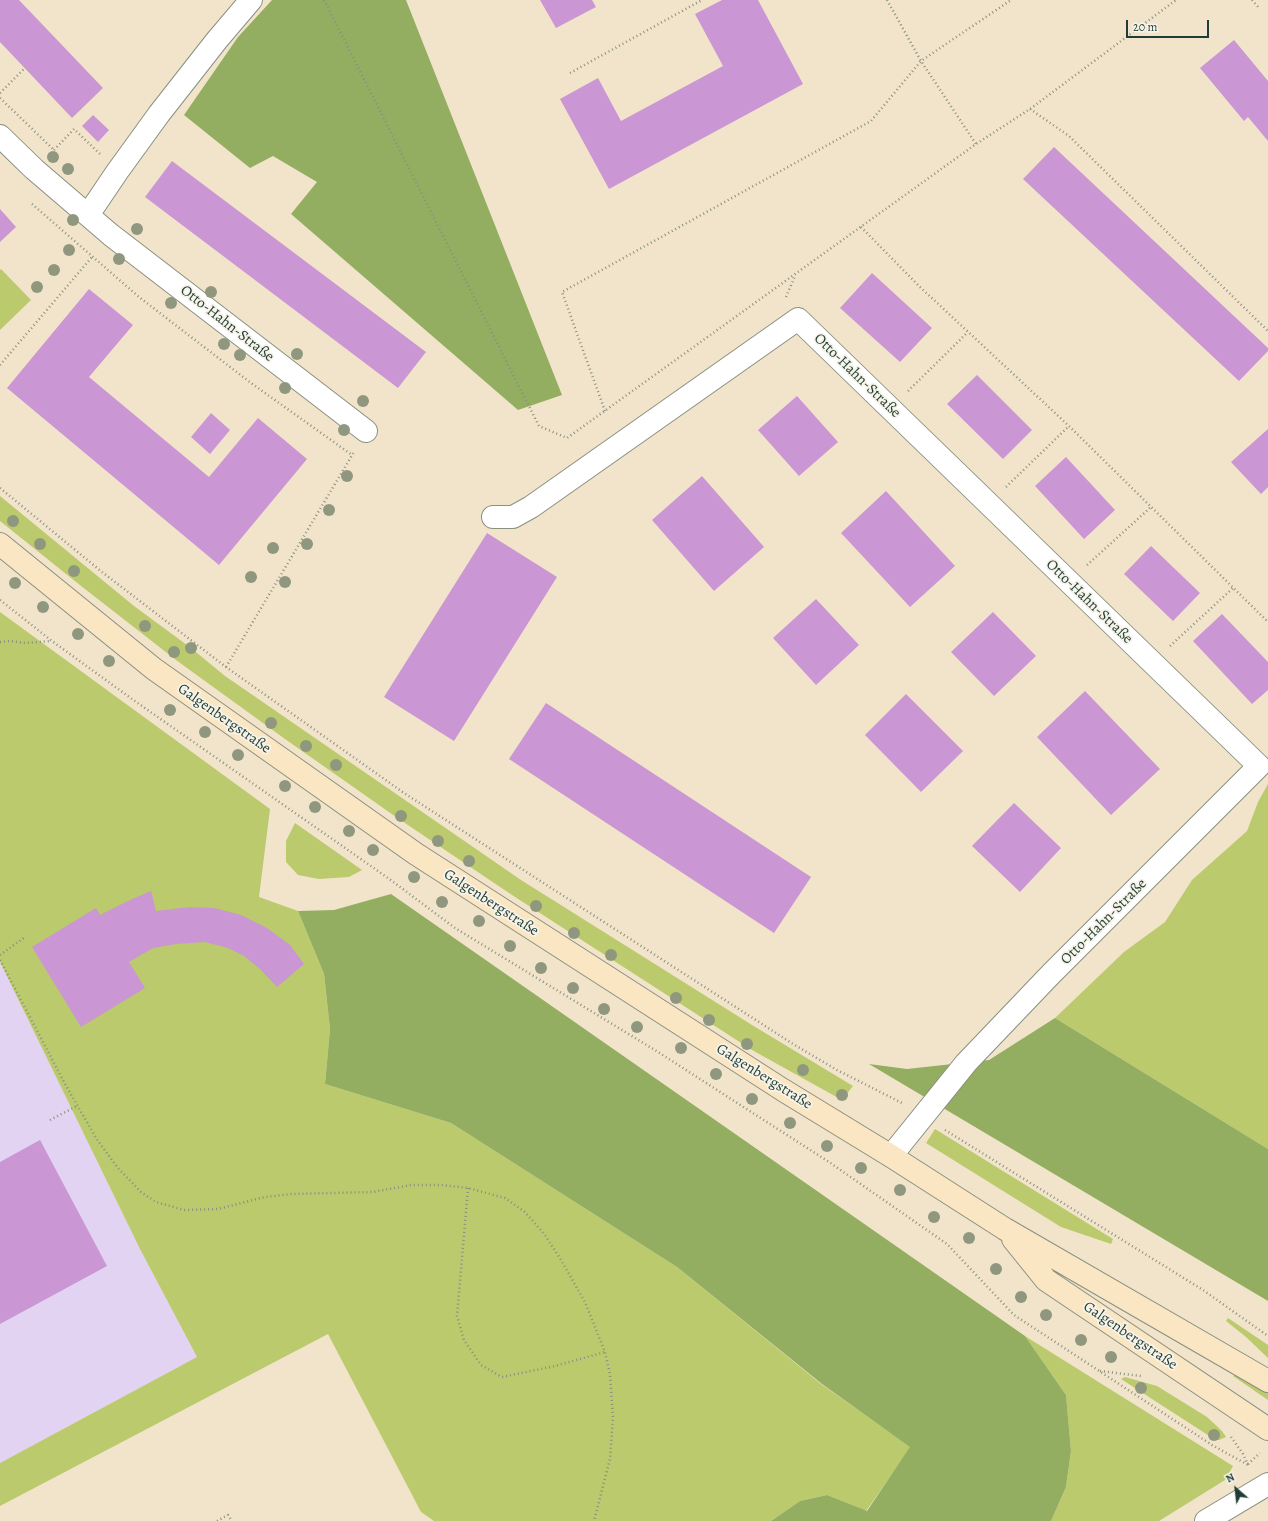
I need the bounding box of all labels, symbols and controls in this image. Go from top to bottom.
scale bar [1128,12,1211,38]
text: 20 m [1133,19,1157,35]
street label: Otto-Hahn-Straße [177,282,277,366]
street label: Otto-Hahn-Straße [810,330,904,422]
street label: Otto-Hahn-Straße [1042,556,1136,648]
street label: Galgenbergstraße [174,680,274,758]
street label: Galgenbergstraße [440,866,542,940]
street label: Otto-Hahn-Straße [1057,875,1151,969]
street label: Galgenbergstraße [713,1040,815,1114]
street label: Galgenbergstraße [1079,1298,1181,1374]
north arrow [1216,1469,1256,1509]
text: N [1223,1469,1237,1486]

